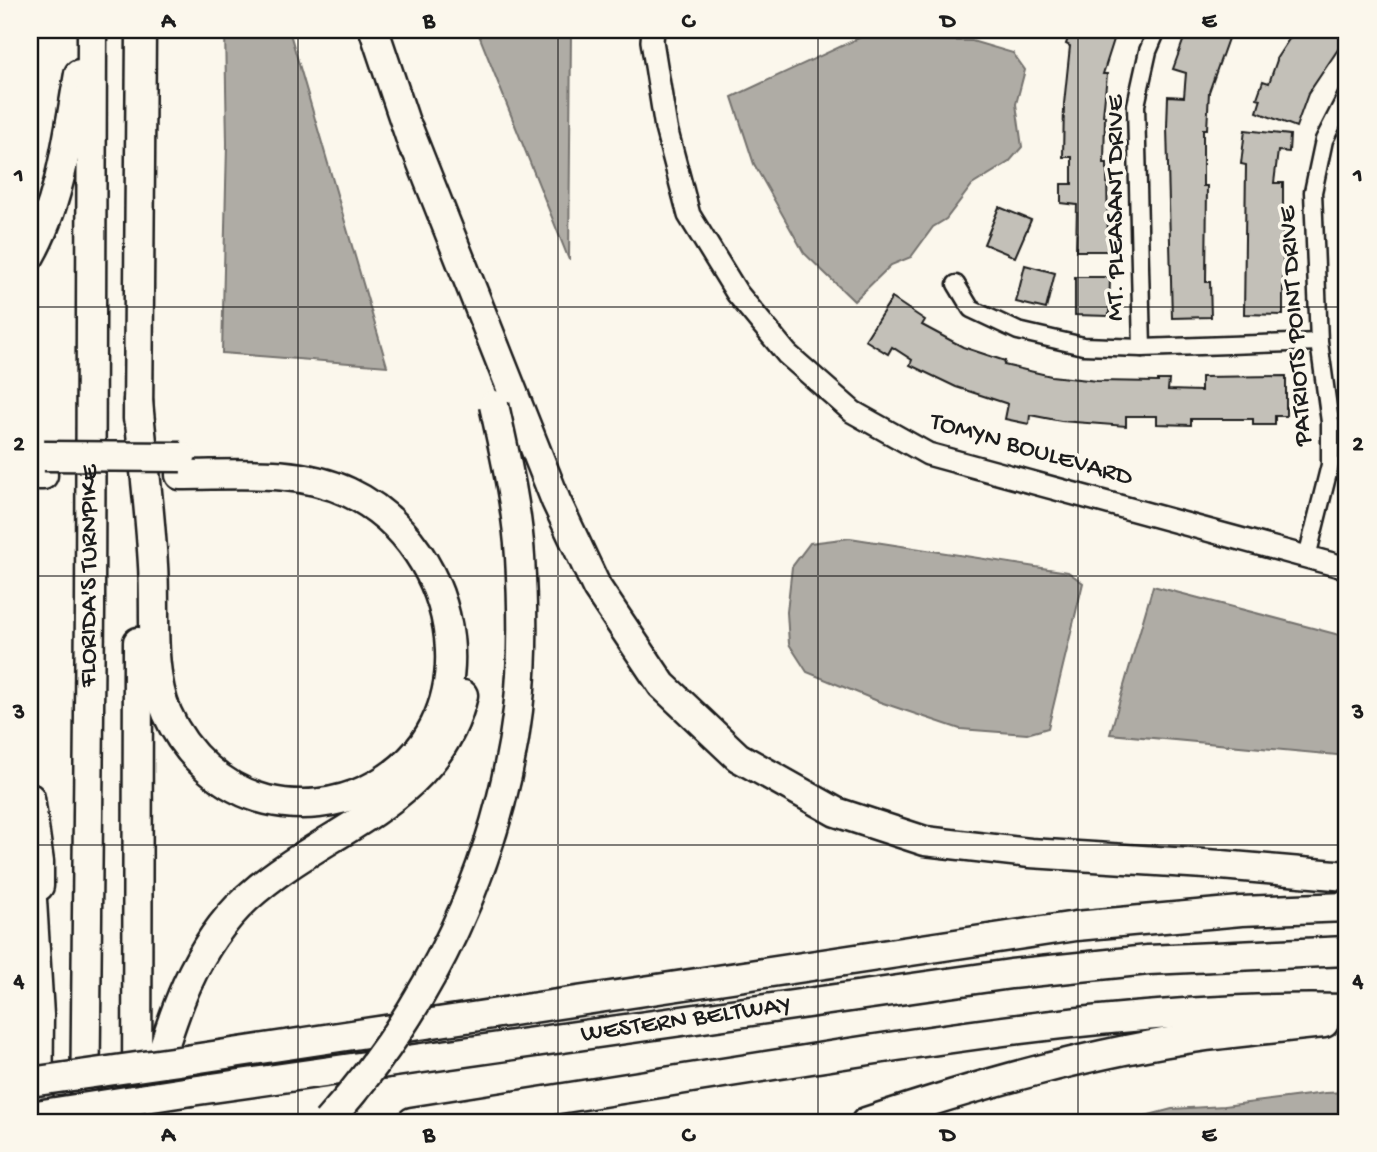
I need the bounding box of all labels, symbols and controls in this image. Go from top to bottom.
text: A [160,9,176,36]
text: B [422,9,436,36]
text: C [682,9,697,36]
text: D [939,9,957,36]
text: E [1202,9,1218,36]
street label: MT. PLEASANT DRIVE [1102,94,1133,321]
text: 1 [13,163,24,190]
text: 1 [1352,163,1363,190]
street label: PATRIOTS POINT DRIVE [1273,204,1321,448]
street label: TOMYN BOULEVARD [924,407,1136,495]
text: 2 [13,432,25,459]
text: 2 [1352,432,1364,459]
street label: FLORIDA'S TURNPIKE [74,464,106,688]
text: 3 [12,700,25,727]
text: 3 [1351,700,1364,727]
text: 4 [13,969,25,996]
text: 4 [1352,969,1364,996]
street label: WESTERN BELTWAY [579,990,793,1051]
text: A [160,1123,176,1150]
text: B [422,1123,436,1150]
text: C [682,1123,697,1150]
text: D [939,1123,957,1150]
text: E [1202,1123,1218,1150]

